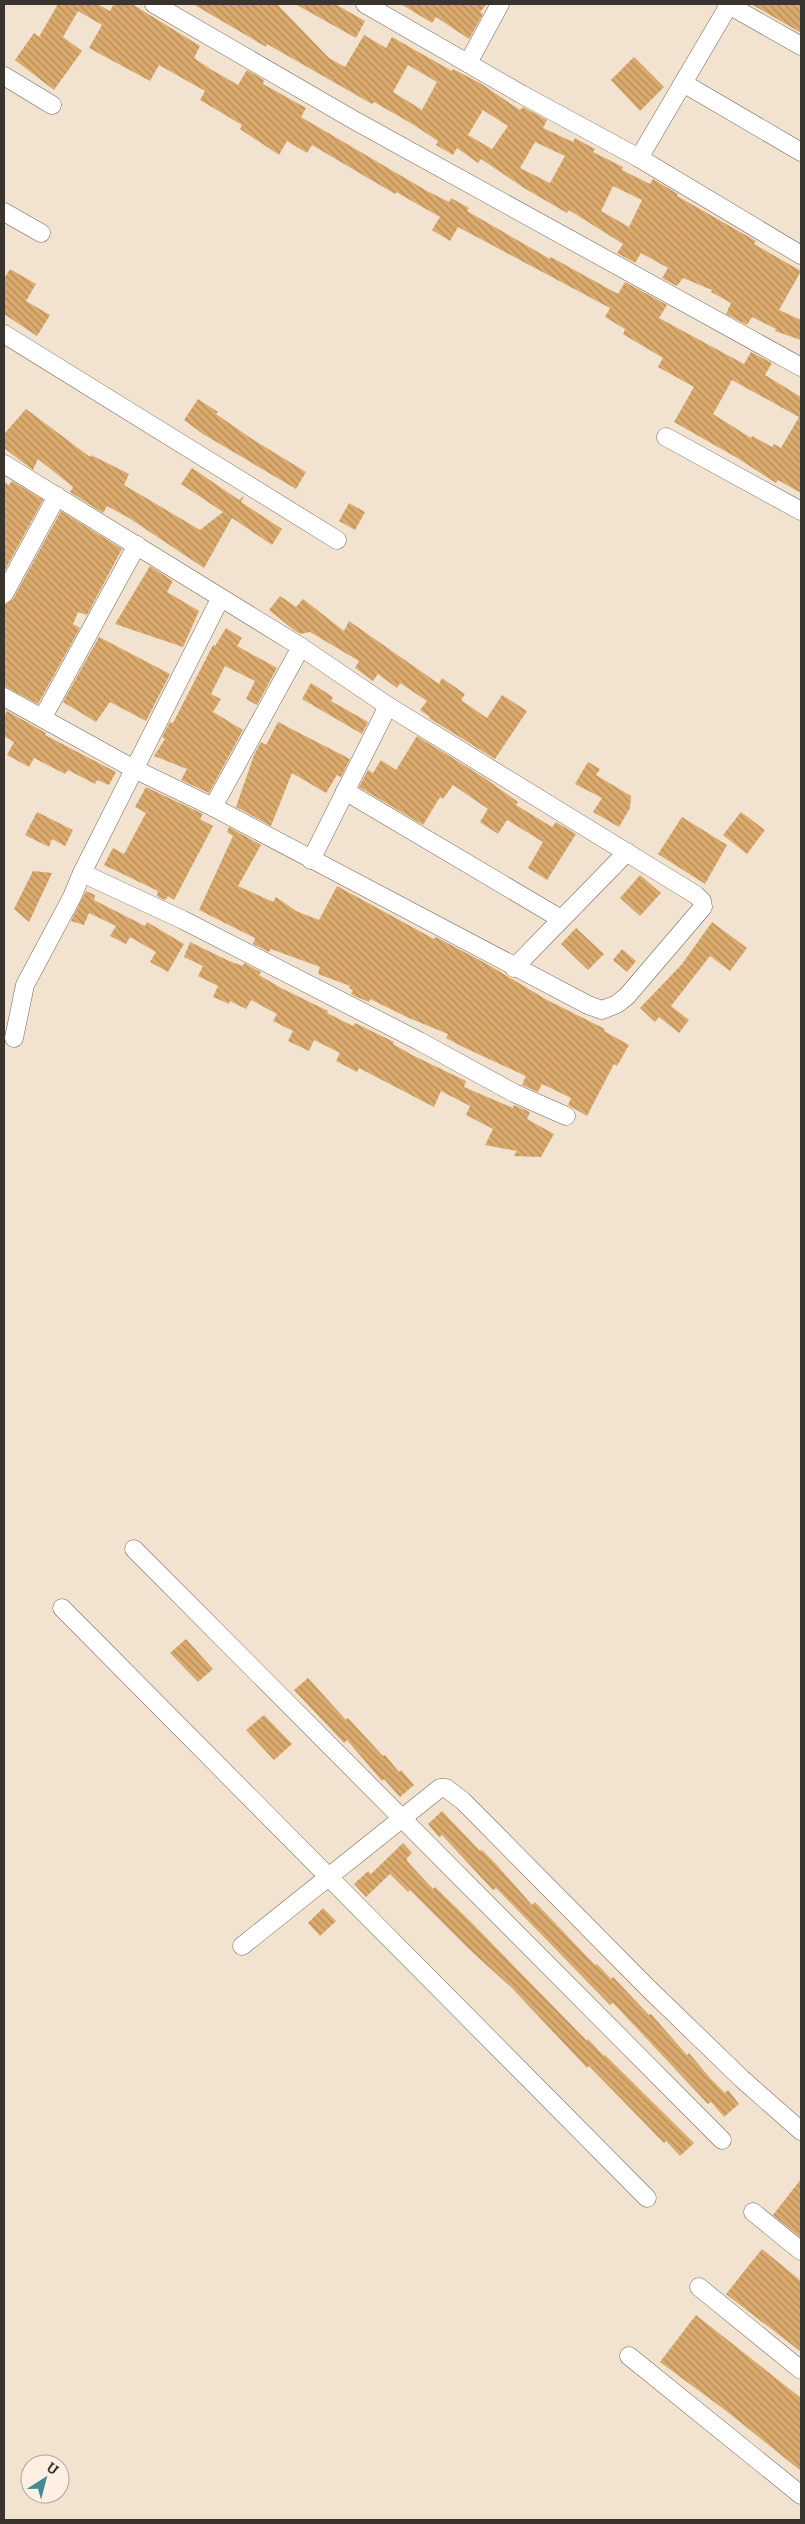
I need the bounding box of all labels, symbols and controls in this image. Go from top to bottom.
north arrow [20,2454,70,2504]
text: U [43,2459,62,2479]

